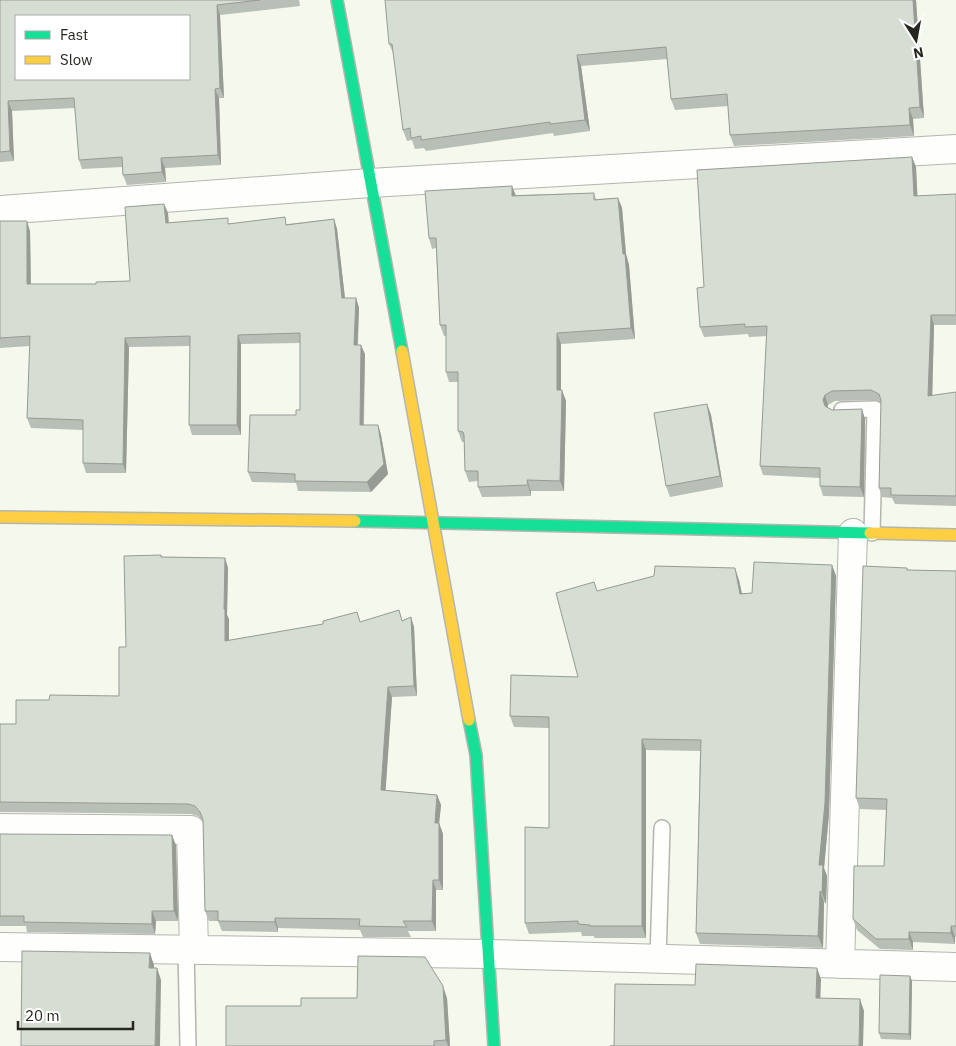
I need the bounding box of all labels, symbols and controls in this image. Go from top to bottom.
legend [15,15,190,80]
north arrow [891,15,941,65]
text: Fast [60,25,88,44]
text: N [912,43,925,63]
text: Slow [60,50,93,69]
scale bar [18,998,132,1030]
text: 20 m [25,1006,60,1025]

